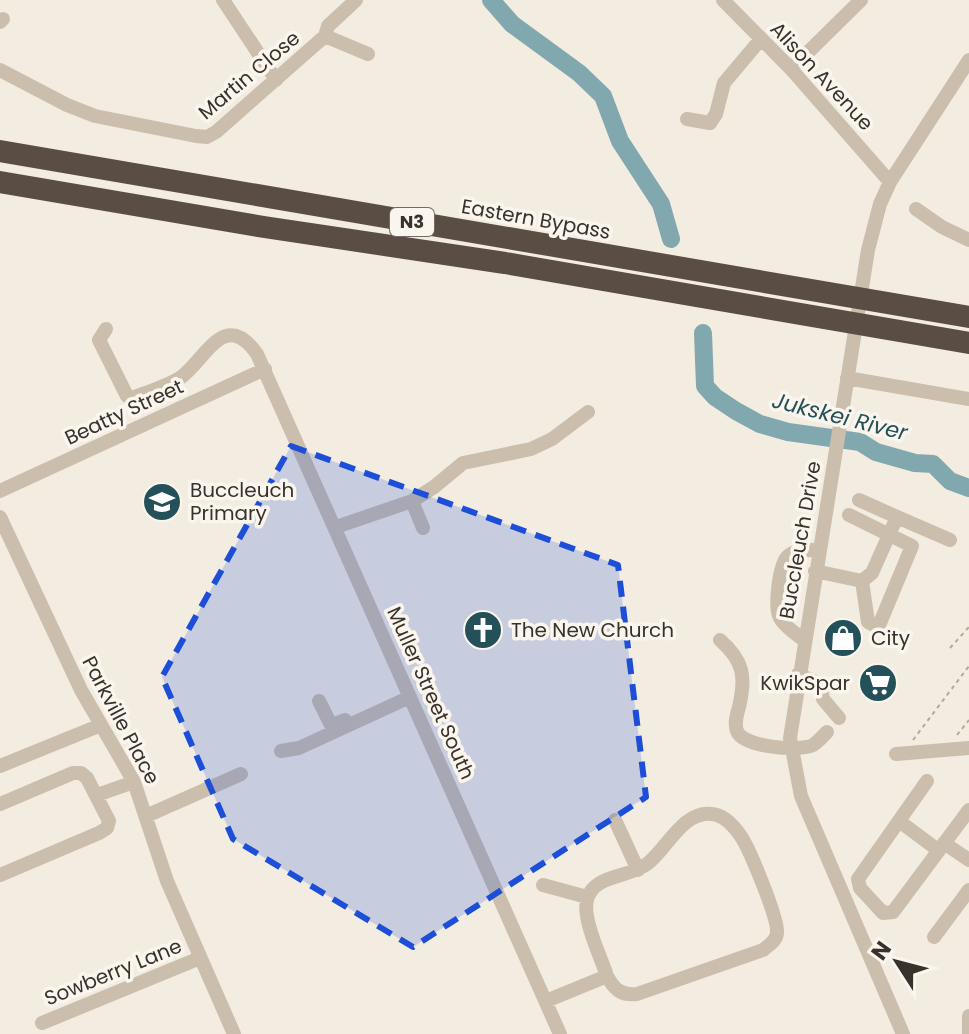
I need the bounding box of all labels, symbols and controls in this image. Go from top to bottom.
street label: Alison Avenue [764,15,880,137]
street label: Martin Close [192,24,306,126]
street label: Eastern Bypass [459,192,613,246]
road number: N3 [390,208,434,236]
street label: Beatty Street [60,372,188,452]
water label: Jukskei River [769,385,912,448]
street label: Buccleuch Drive [772,459,828,621]
place label: Buccleuch Primary [190,476,294,527]
school or university icon: Buccleuch Primary [141,481,183,523]
street label: Muller Street South [380,602,482,784]
church icon: The New Church [462,609,504,651]
place label: The New Church [511,616,674,644]
shop icon: City [822,617,864,659]
place label: City [871,624,910,652]
street label: Parkville Place [76,651,166,789]
supermarket icon: KwikSpar [857,662,899,704]
place label: KwikSpar [760,669,850,697]
north arrow [857,922,937,1002]
street label: Sowberry Lane [40,932,186,1012]
text: N [864,935,899,966]

